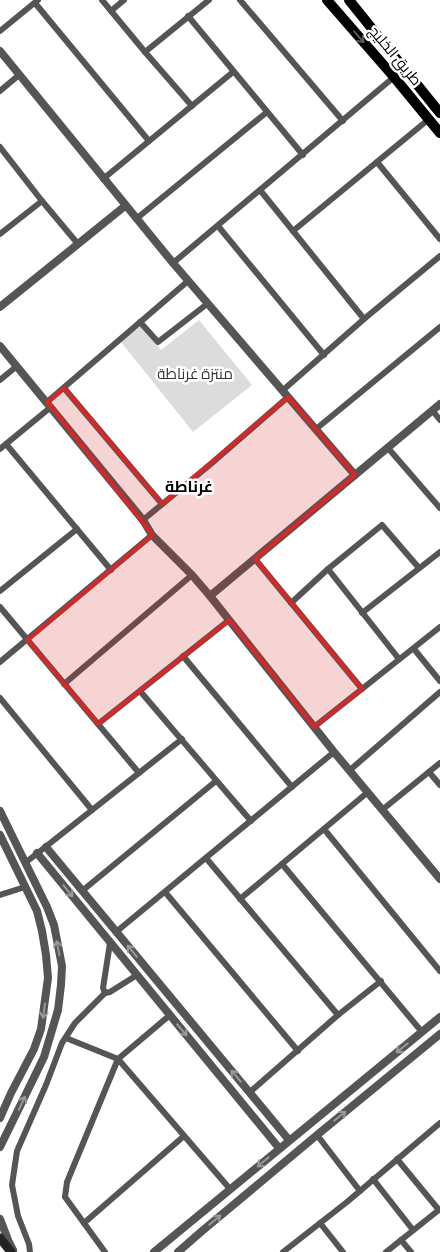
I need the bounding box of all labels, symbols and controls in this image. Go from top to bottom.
street label: طريق الخليج [364,22,426,90]
one-way arrow [354,30,365,43]
park label: منتزة غرناطة [157,365,233,384]
district label: غرناطة [165,478,213,497]
one-way arrow [62,884,73,897]
one-way arrow [53,941,63,957]
one-way arrow [127,945,138,958]
one-way arrow [39,1003,49,1019]
one-way arrow [177,1024,188,1037]
one-way arrow [396,1042,409,1053]
one-way arrow [230,1070,241,1083]
one-way arrow [18,1096,27,1111]
one-way arrow [333,1110,346,1121]
one-way arrow [257,1156,270,1167]
one-way arrow [208,1214,221,1225]

